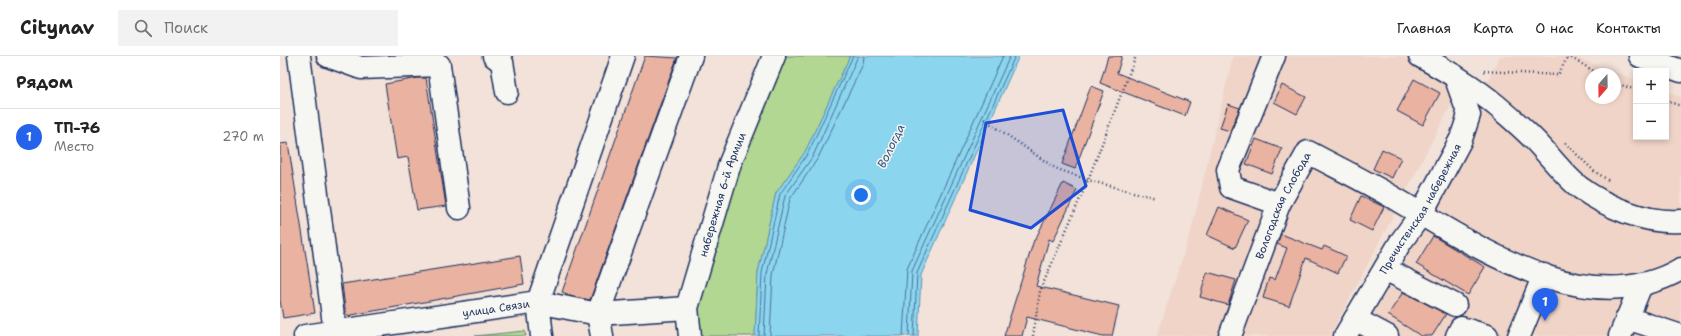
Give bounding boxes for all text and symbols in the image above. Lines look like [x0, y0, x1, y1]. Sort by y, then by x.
search box [118, 10, 398, 46]
text: Citynav [20, 15, 94, 40]
icon: search [132, 17, 154, 39]
text: Поиск [164, 18, 208, 38]
text: Главная [1397, 19, 1451, 37]
text: Карта [1473, 19, 1513, 37]
text: О нас [1535, 19, 1574, 37]
text: Контакты [1596, 19, 1661, 37]
north arrow [1585, 68, 1621, 104]
map controls [1633, 68, 1669, 140]
button: + [1633, 68, 1669, 104]
text: Рядом [16, 71, 73, 93]
button: − [1633, 104, 1669, 140]
text: ТП-76 [54, 118, 100, 138]
water label: Вологда [873, 121, 909, 171]
text: 1 [26, 128, 32, 145]
text: 270 m [222, 128, 264, 145]
street label: набережная 6-й Армии [695, 130, 749, 258]
text: Место [54, 138, 94, 155]
street label: Пречистенская набережная [1376, 141, 1465, 277]
street label: Вологодская Слобода [1252, 149, 1314, 261]
your location [851, 185, 871, 205]
pin: 1 [1532, 288, 1558, 321]
street label: улица Связи [461, 296, 531, 320]

